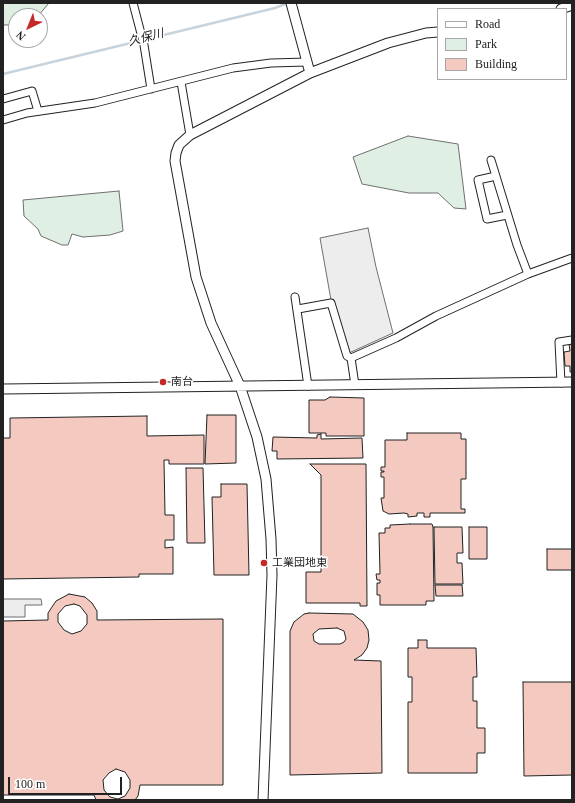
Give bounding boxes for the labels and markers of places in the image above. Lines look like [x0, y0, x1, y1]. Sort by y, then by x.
place label: 南台 [171, 375, 193, 389]
marker: 南台 [158, 377, 168, 387]
place label: 工業団地東 [272, 556, 327, 570]
marker: 工業団地東 [259, 558, 269, 568]

